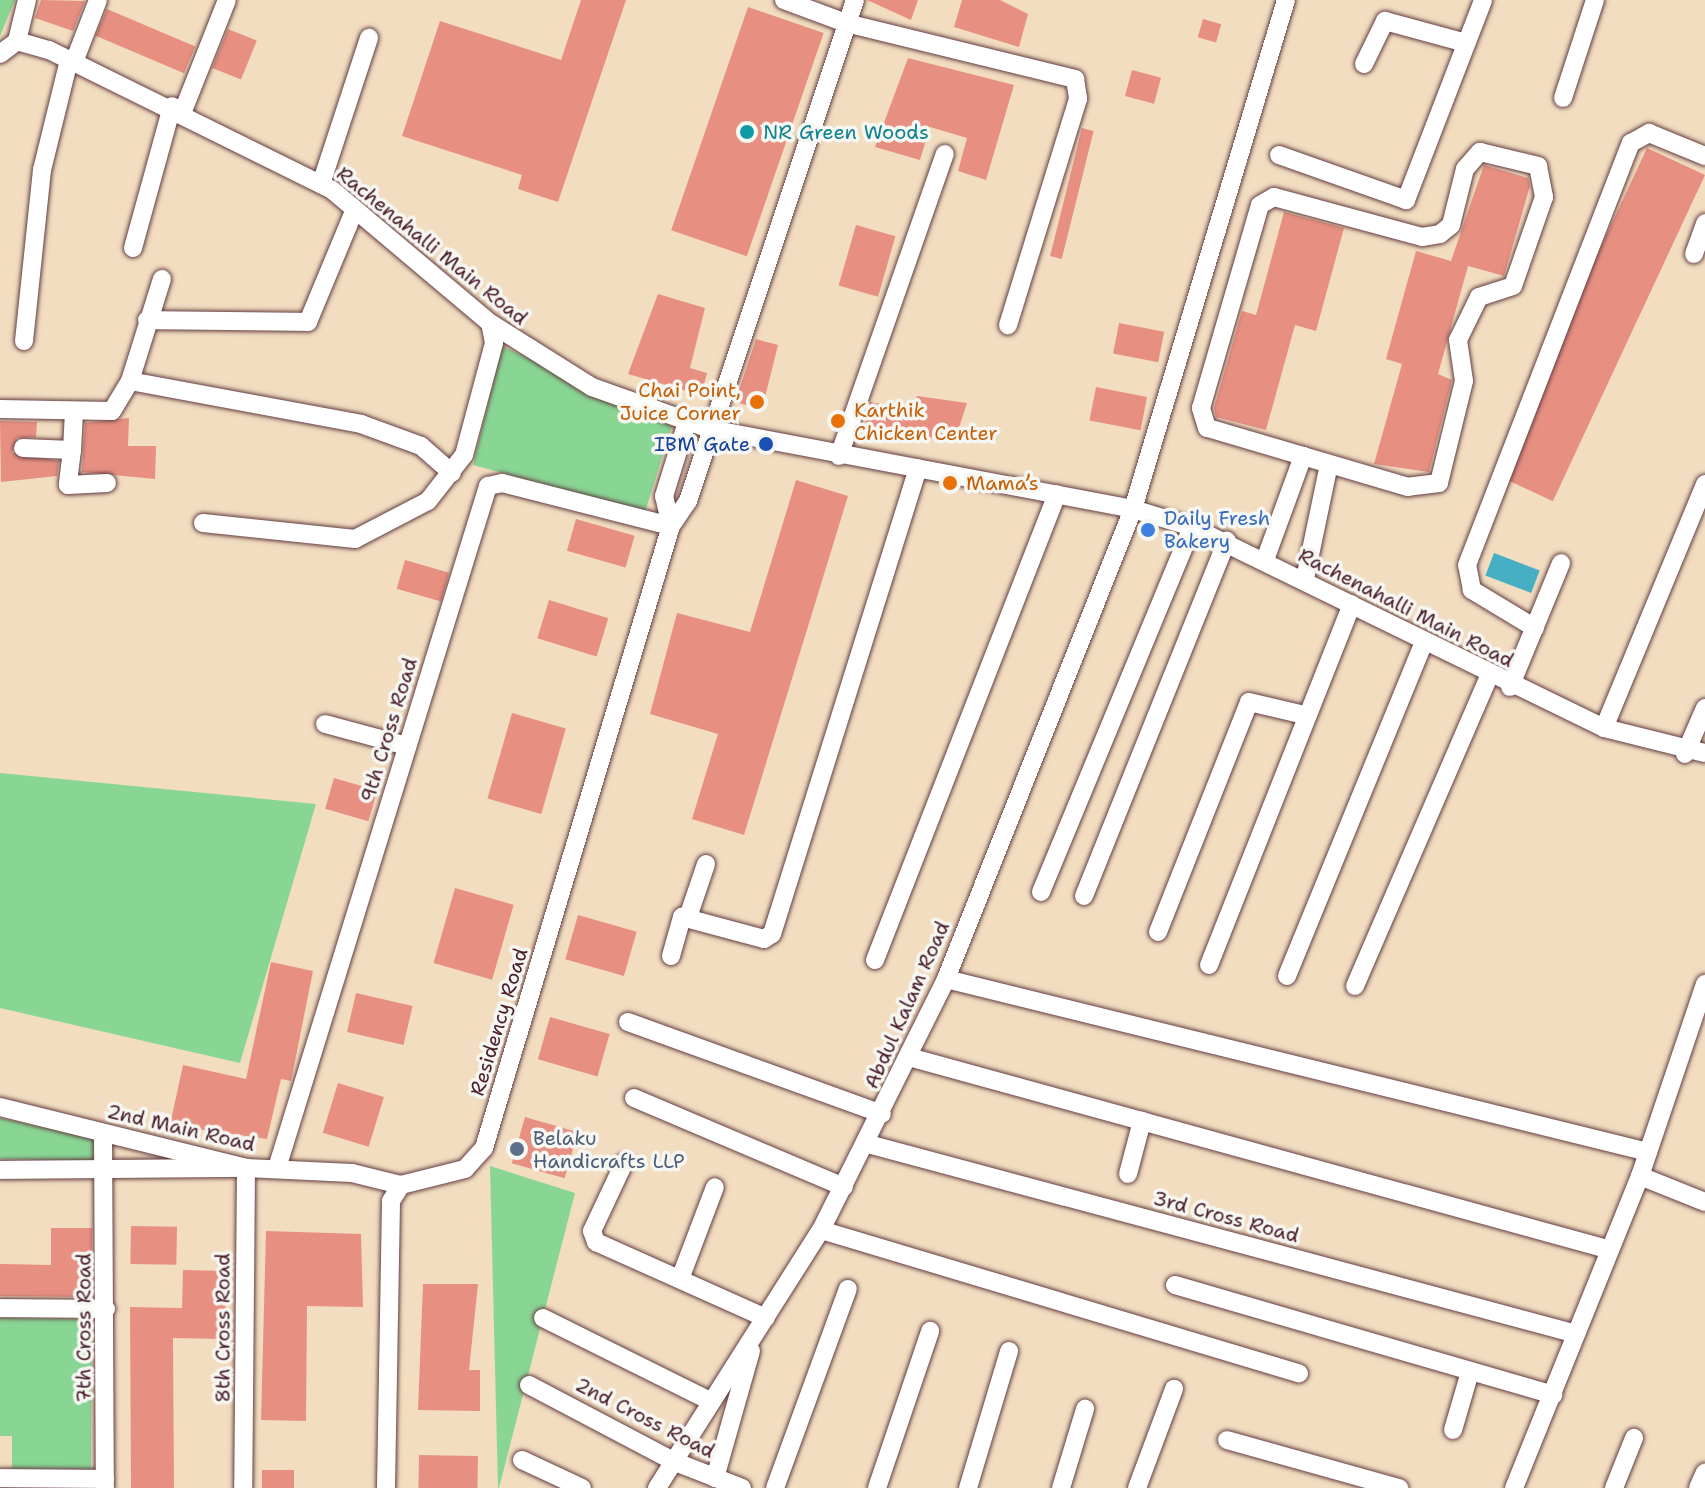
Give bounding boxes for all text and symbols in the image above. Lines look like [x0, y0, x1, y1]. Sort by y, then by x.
place label: NR Green Woods [763, 120, 929, 144]
marker: NR Green Woods [738, 123, 756, 141]
street label: Rachenahalli Main Road [332, 162, 532, 330]
place label: Chai Point, Juice Corner [620, 378, 741, 425]
marker: Chai Point, Juice Corner [748, 393, 766, 411]
place label: Karthik Chicken Center [854, 398, 998, 445]
marker: Karthik Chicken Center [829, 412, 847, 430]
place label: IBM Gate [654, 432, 750, 456]
marker: IBM Gate [757, 435, 775, 453]
place label: Mama’s [966, 471, 1039, 495]
marker: Mama’s [941, 474, 959, 492]
place label: Daily Fresh Bakery [1164, 506, 1270, 553]
marker: Daily Fresh Bakery [1139, 521, 1157, 539]
street label: Rachenahalli Main Road [1294, 543, 1518, 673]
street label: 9th Cross Road [356, 655, 422, 805]
street label: Abdul Kalam Road [859, 918, 955, 1092]
street label: Residency Road [465, 945, 533, 1099]
street label: 2nd Main Road [105, 1099, 257, 1157]
place label: Belaku Handicrafts LLP [533, 1126, 685, 1173]
marker: Belaku Handicrafts LLP [508, 1140, 526, 1158]
street label: 3rd Cross Road [1151, 1186, 1301, 1248]
street label: 7th Cross Road [72, 1253, 96, 1403]
street label: 8th Cross Road [211, 1253, 235, 1403]
street label: 2nd Cross Road [571, 1373, 719, 1463]

